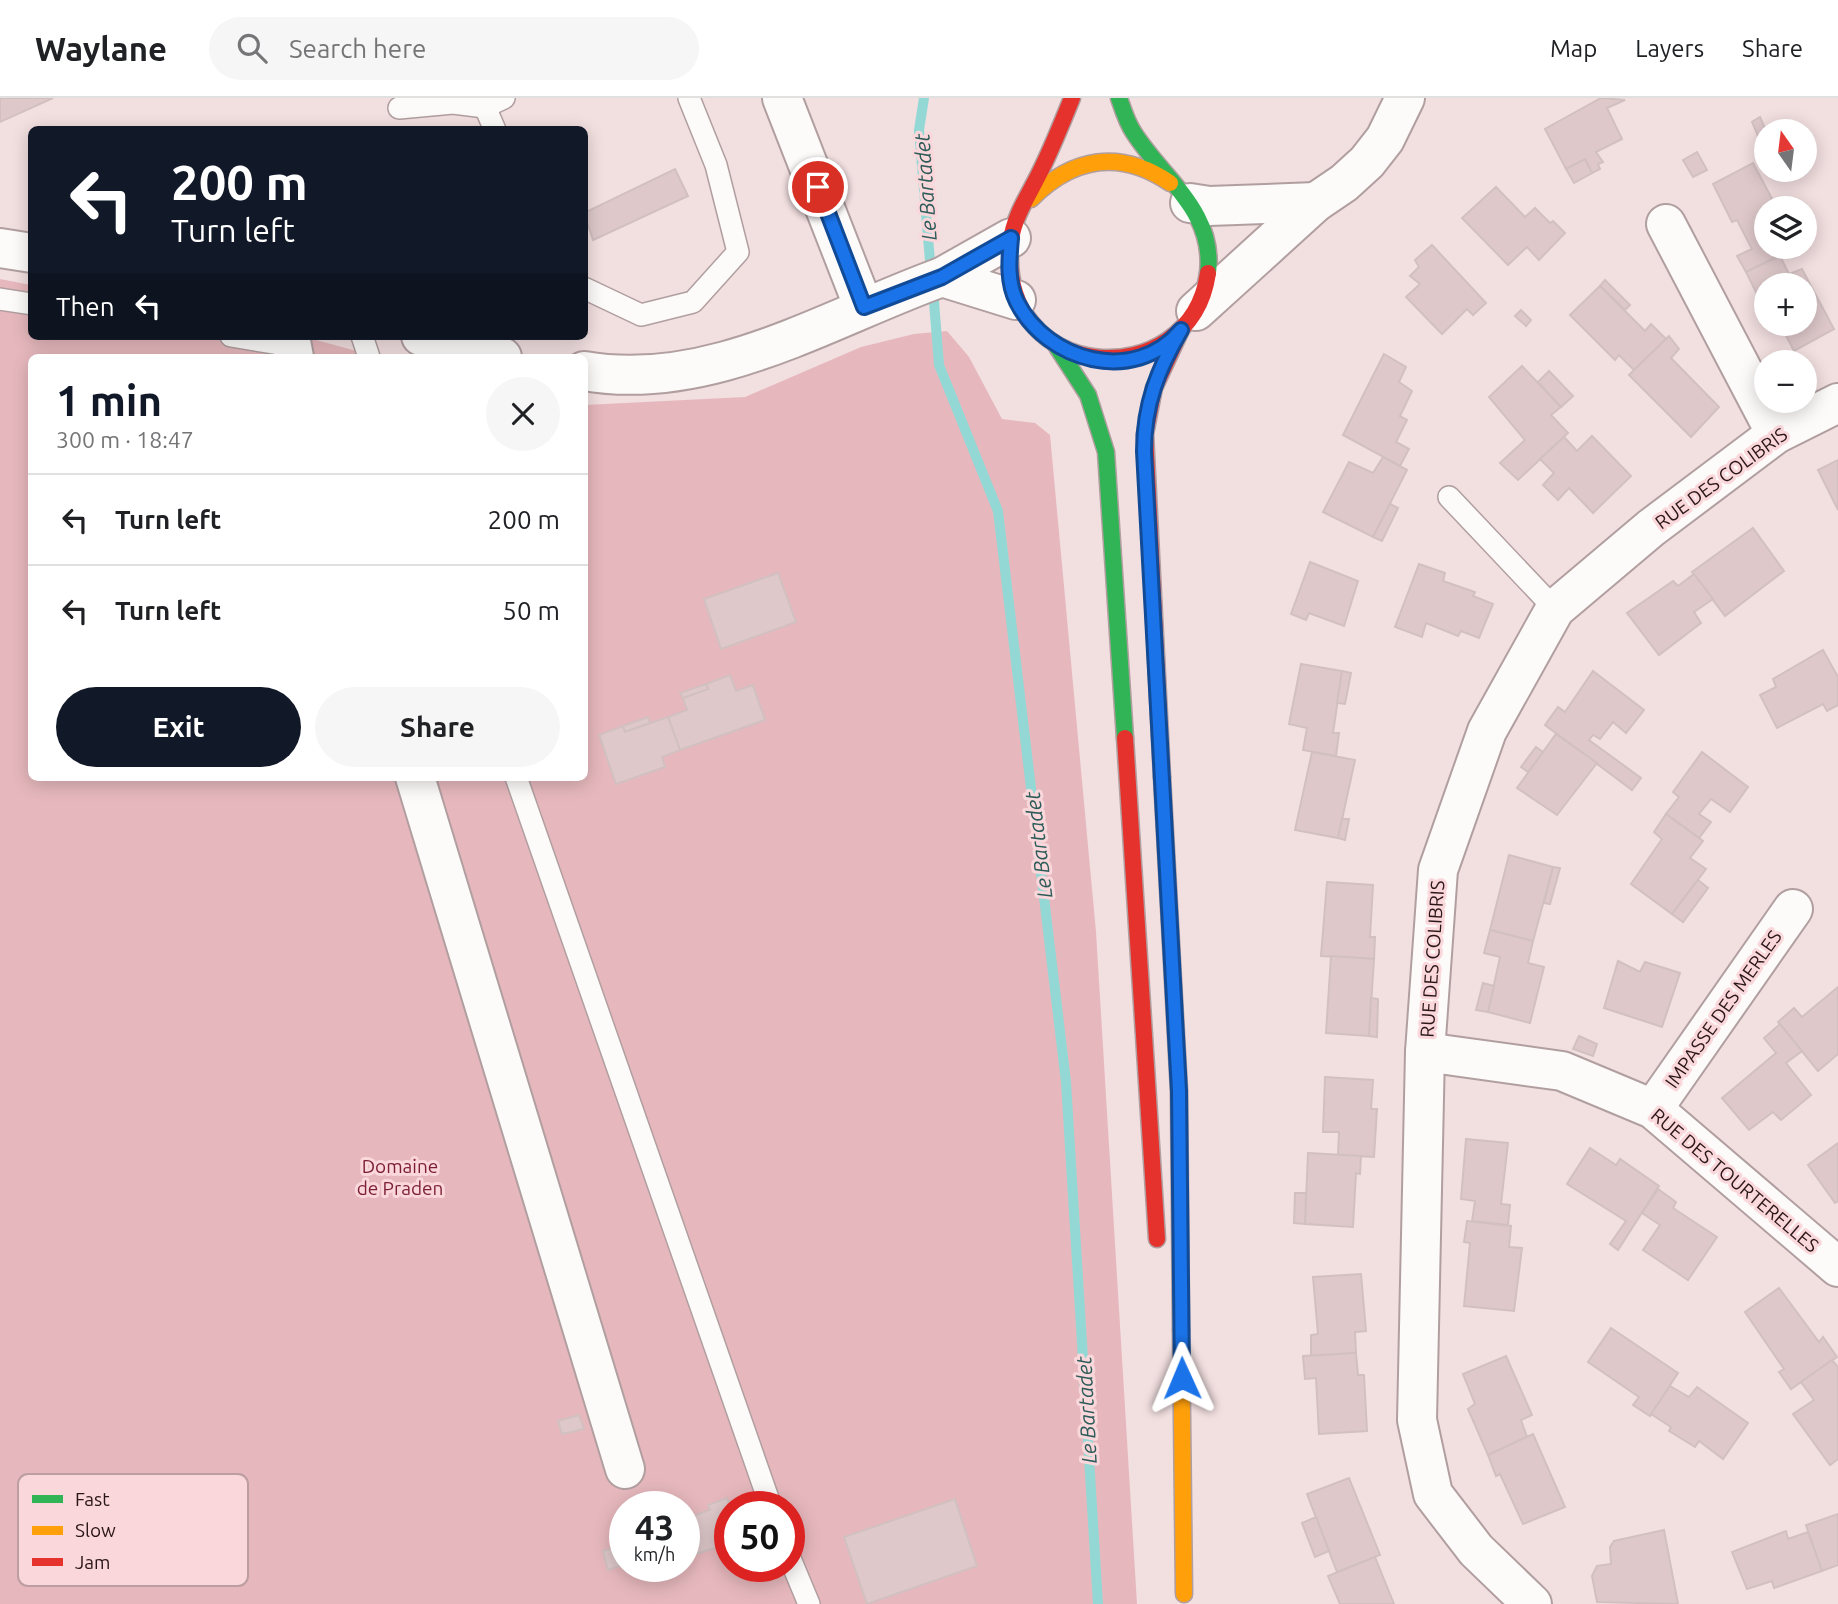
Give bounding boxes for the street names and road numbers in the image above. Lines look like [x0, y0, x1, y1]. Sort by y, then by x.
street label: RUE DES COLIBRIS [1651, 423, 1791, 533]
street label: RUE DES COLIBRIS [1416, 880, 1448, 1038]
street label: IMPASSE DES MERLES [1660, 926, 1786, 1092]
street label: RUE DES TOURTERELLES [1647, 1104, 1823, 1256]

